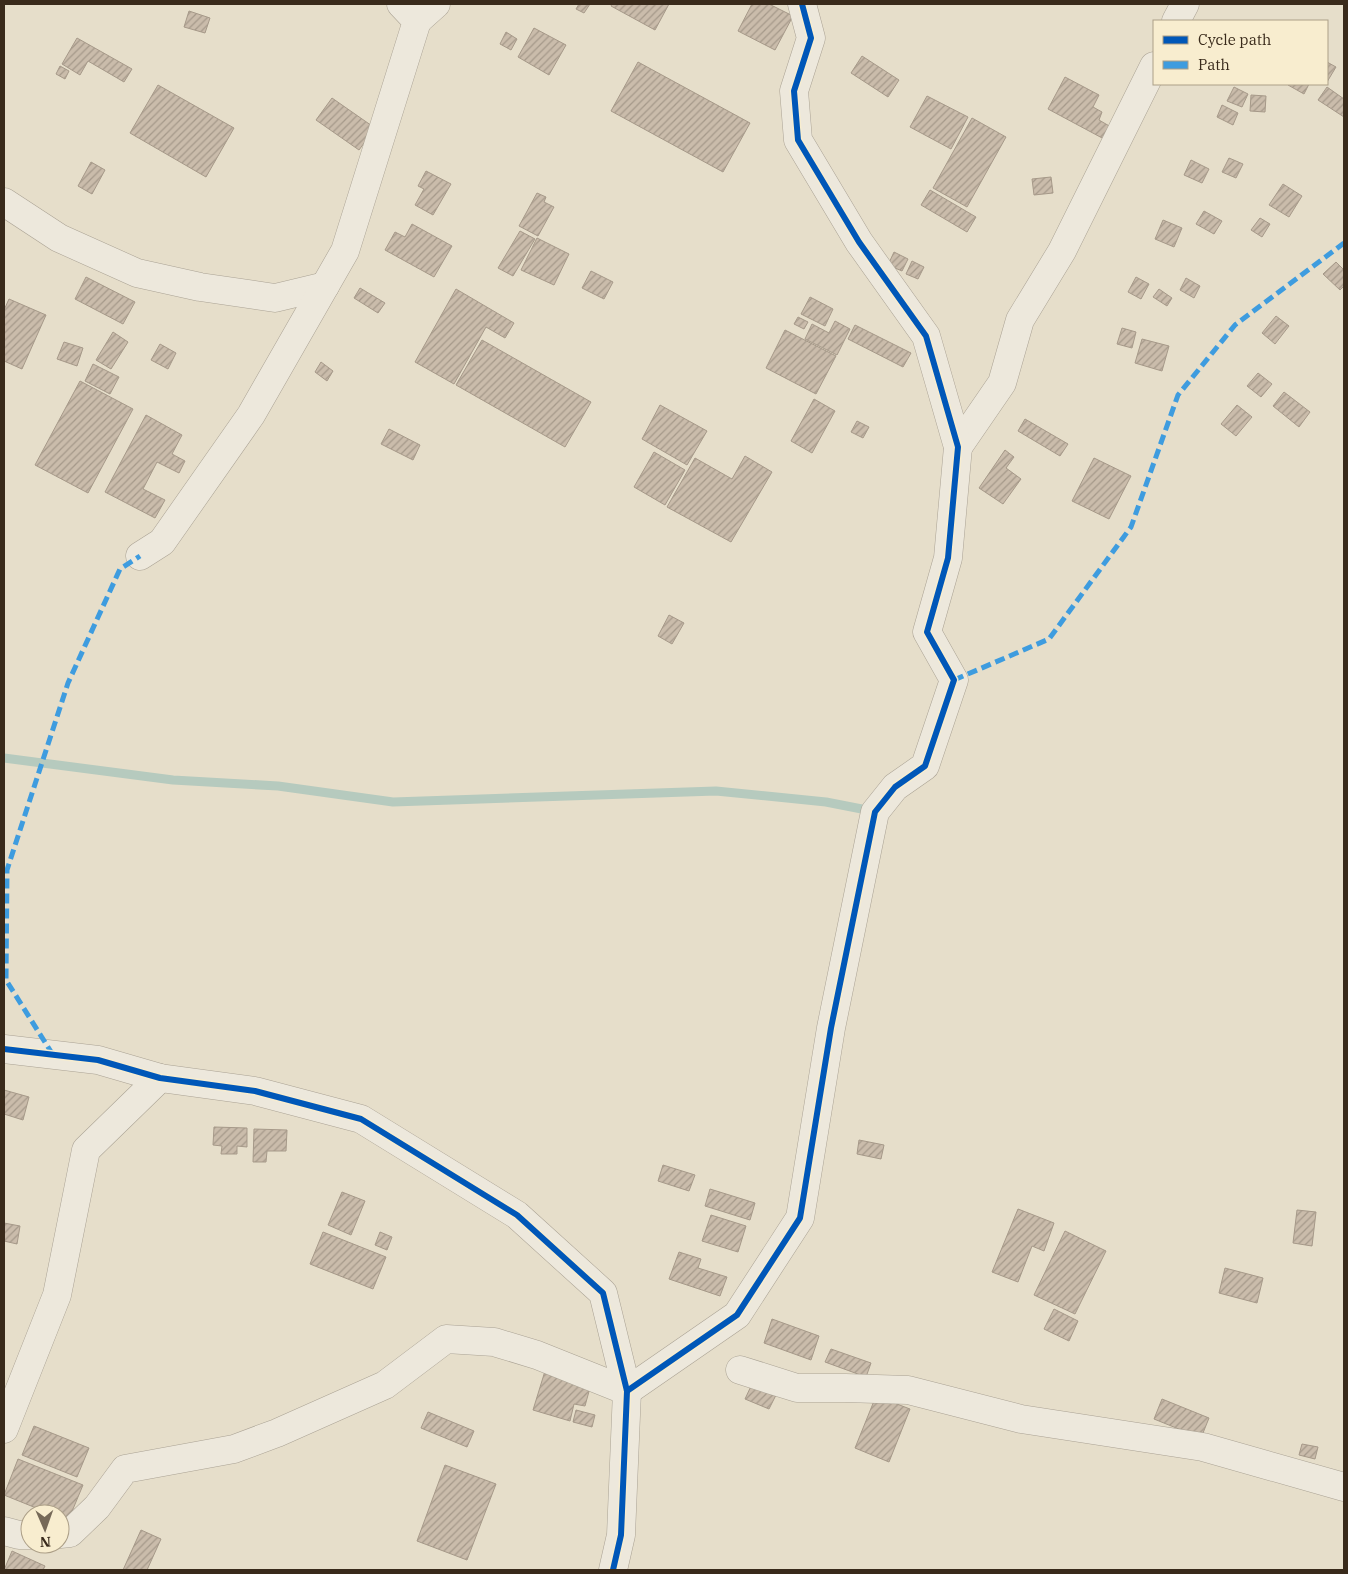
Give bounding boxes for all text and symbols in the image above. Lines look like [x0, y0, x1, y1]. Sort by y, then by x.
legend [1153, 20, 1328, 85]
text: Cycle path [1198, 30, 1271, 49]
text: Path [1198, 55, 1230, 74]
north arrow [20, 1504, 70, 1554]
text: N [40, 1533, 51, 1551]

